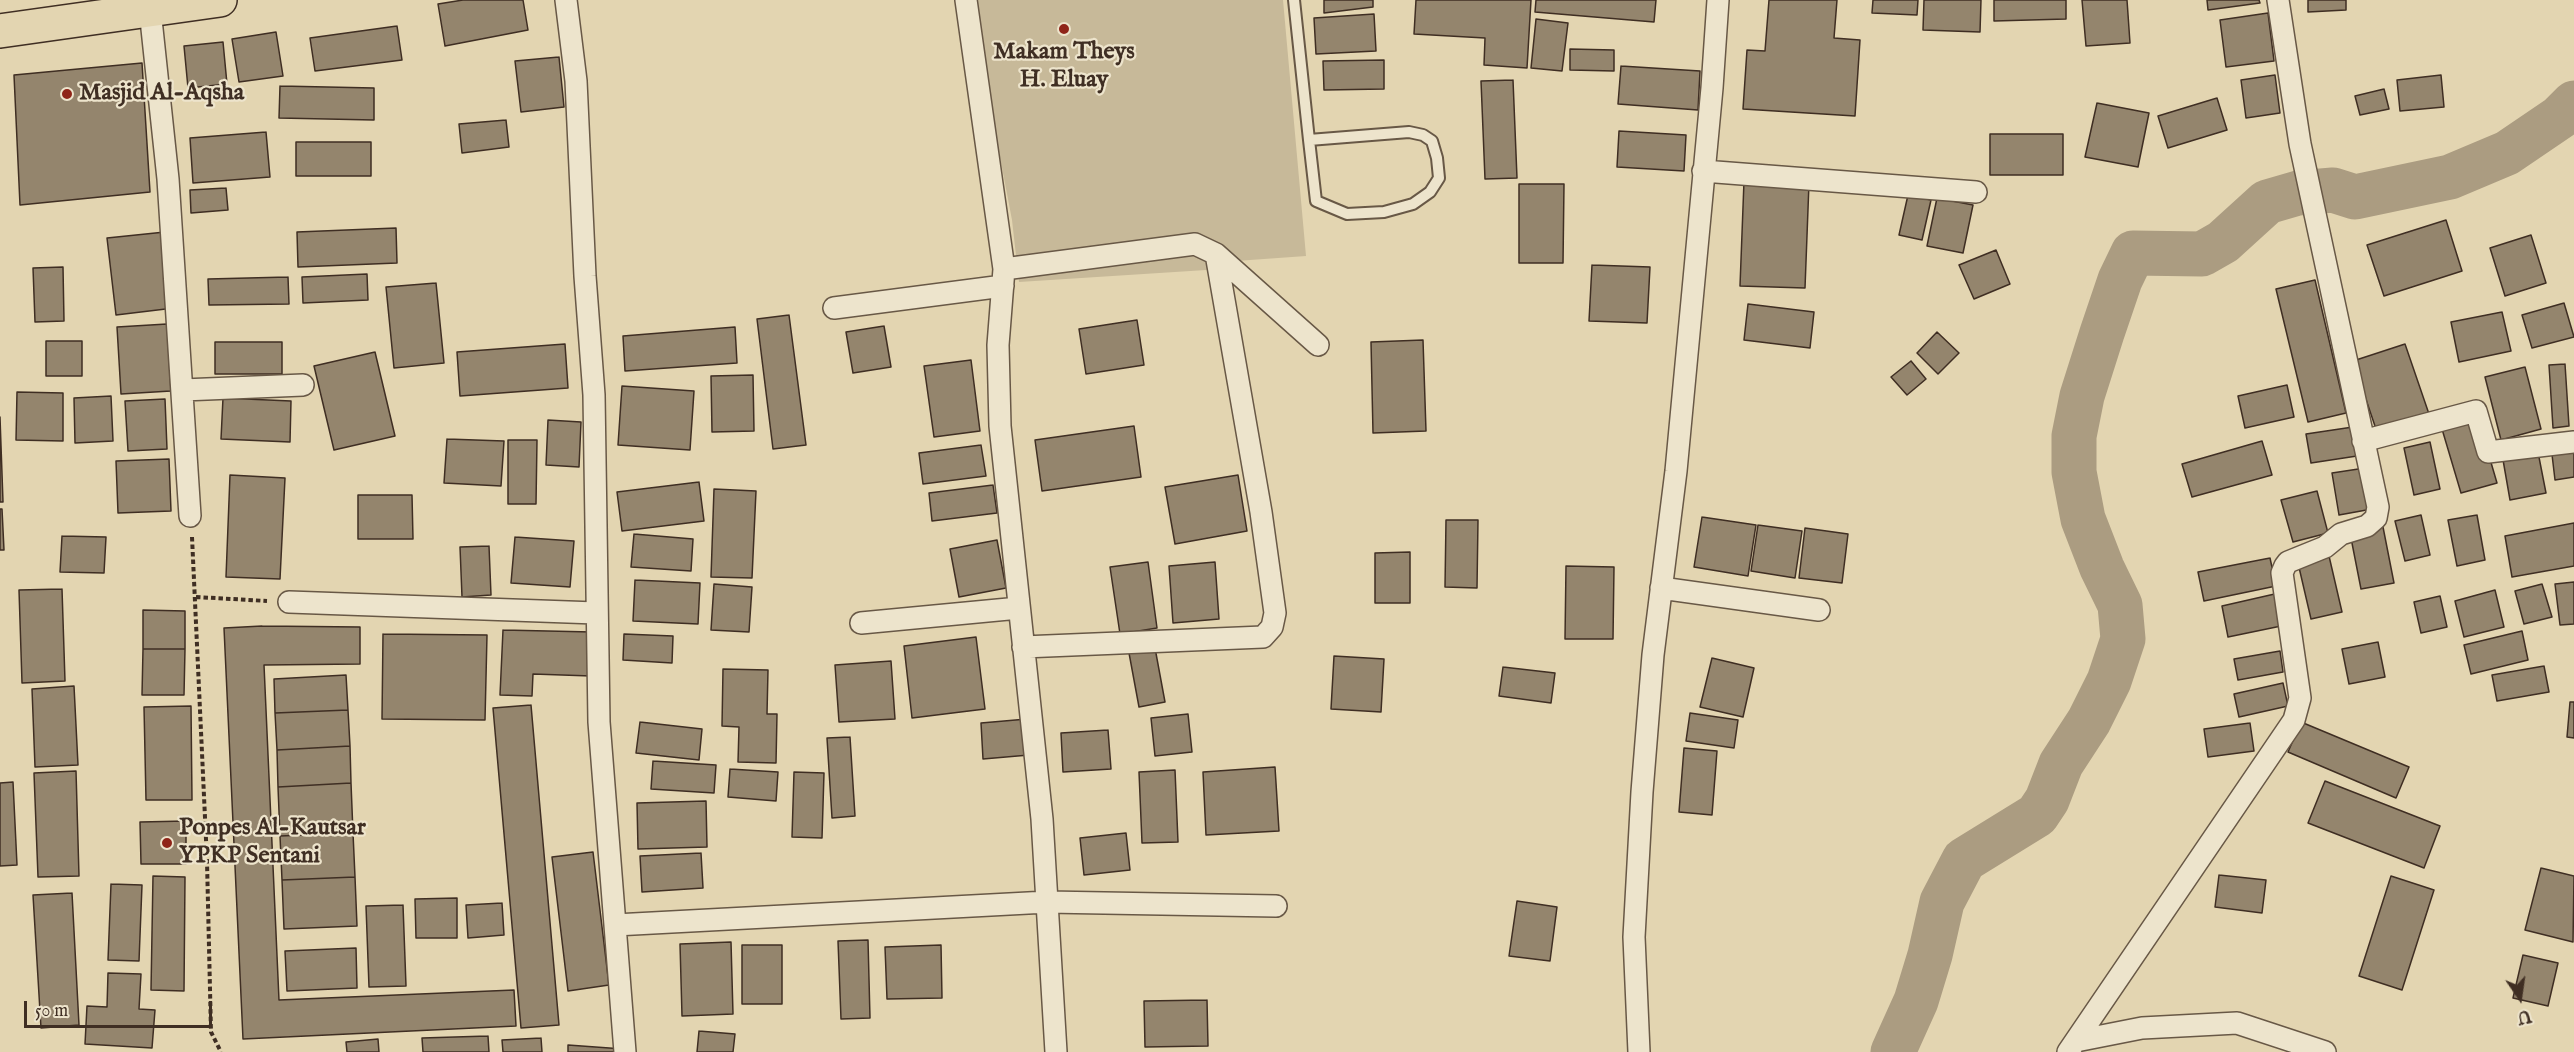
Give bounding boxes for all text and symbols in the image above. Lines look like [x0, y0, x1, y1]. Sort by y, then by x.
marker: Makam Theys H. Eluay [1057, 22, 1071, 36]
place label: Makam Theys H. Eluay [993, 39, 1135, 95]
place label: Masjid Al-Aqsha [79, 80, 244, 108]
marker: Masjid Al-Aqsha [60, 87, 74, 101]
place label: Ponpes Al-Kautsar YPKP Sentani [179, 815, 366, 871]
marker: Ponpes Al-Kautsar YPKP Sentani [160, 836, 174, 850]
north arrow [2490, 968, 2550, 1028]
scale bar [27, 989, 214, 1027]
text: 50 m [35, 1000, 68, 1023]
text: U [2515, 1004, 2533, 1027]

